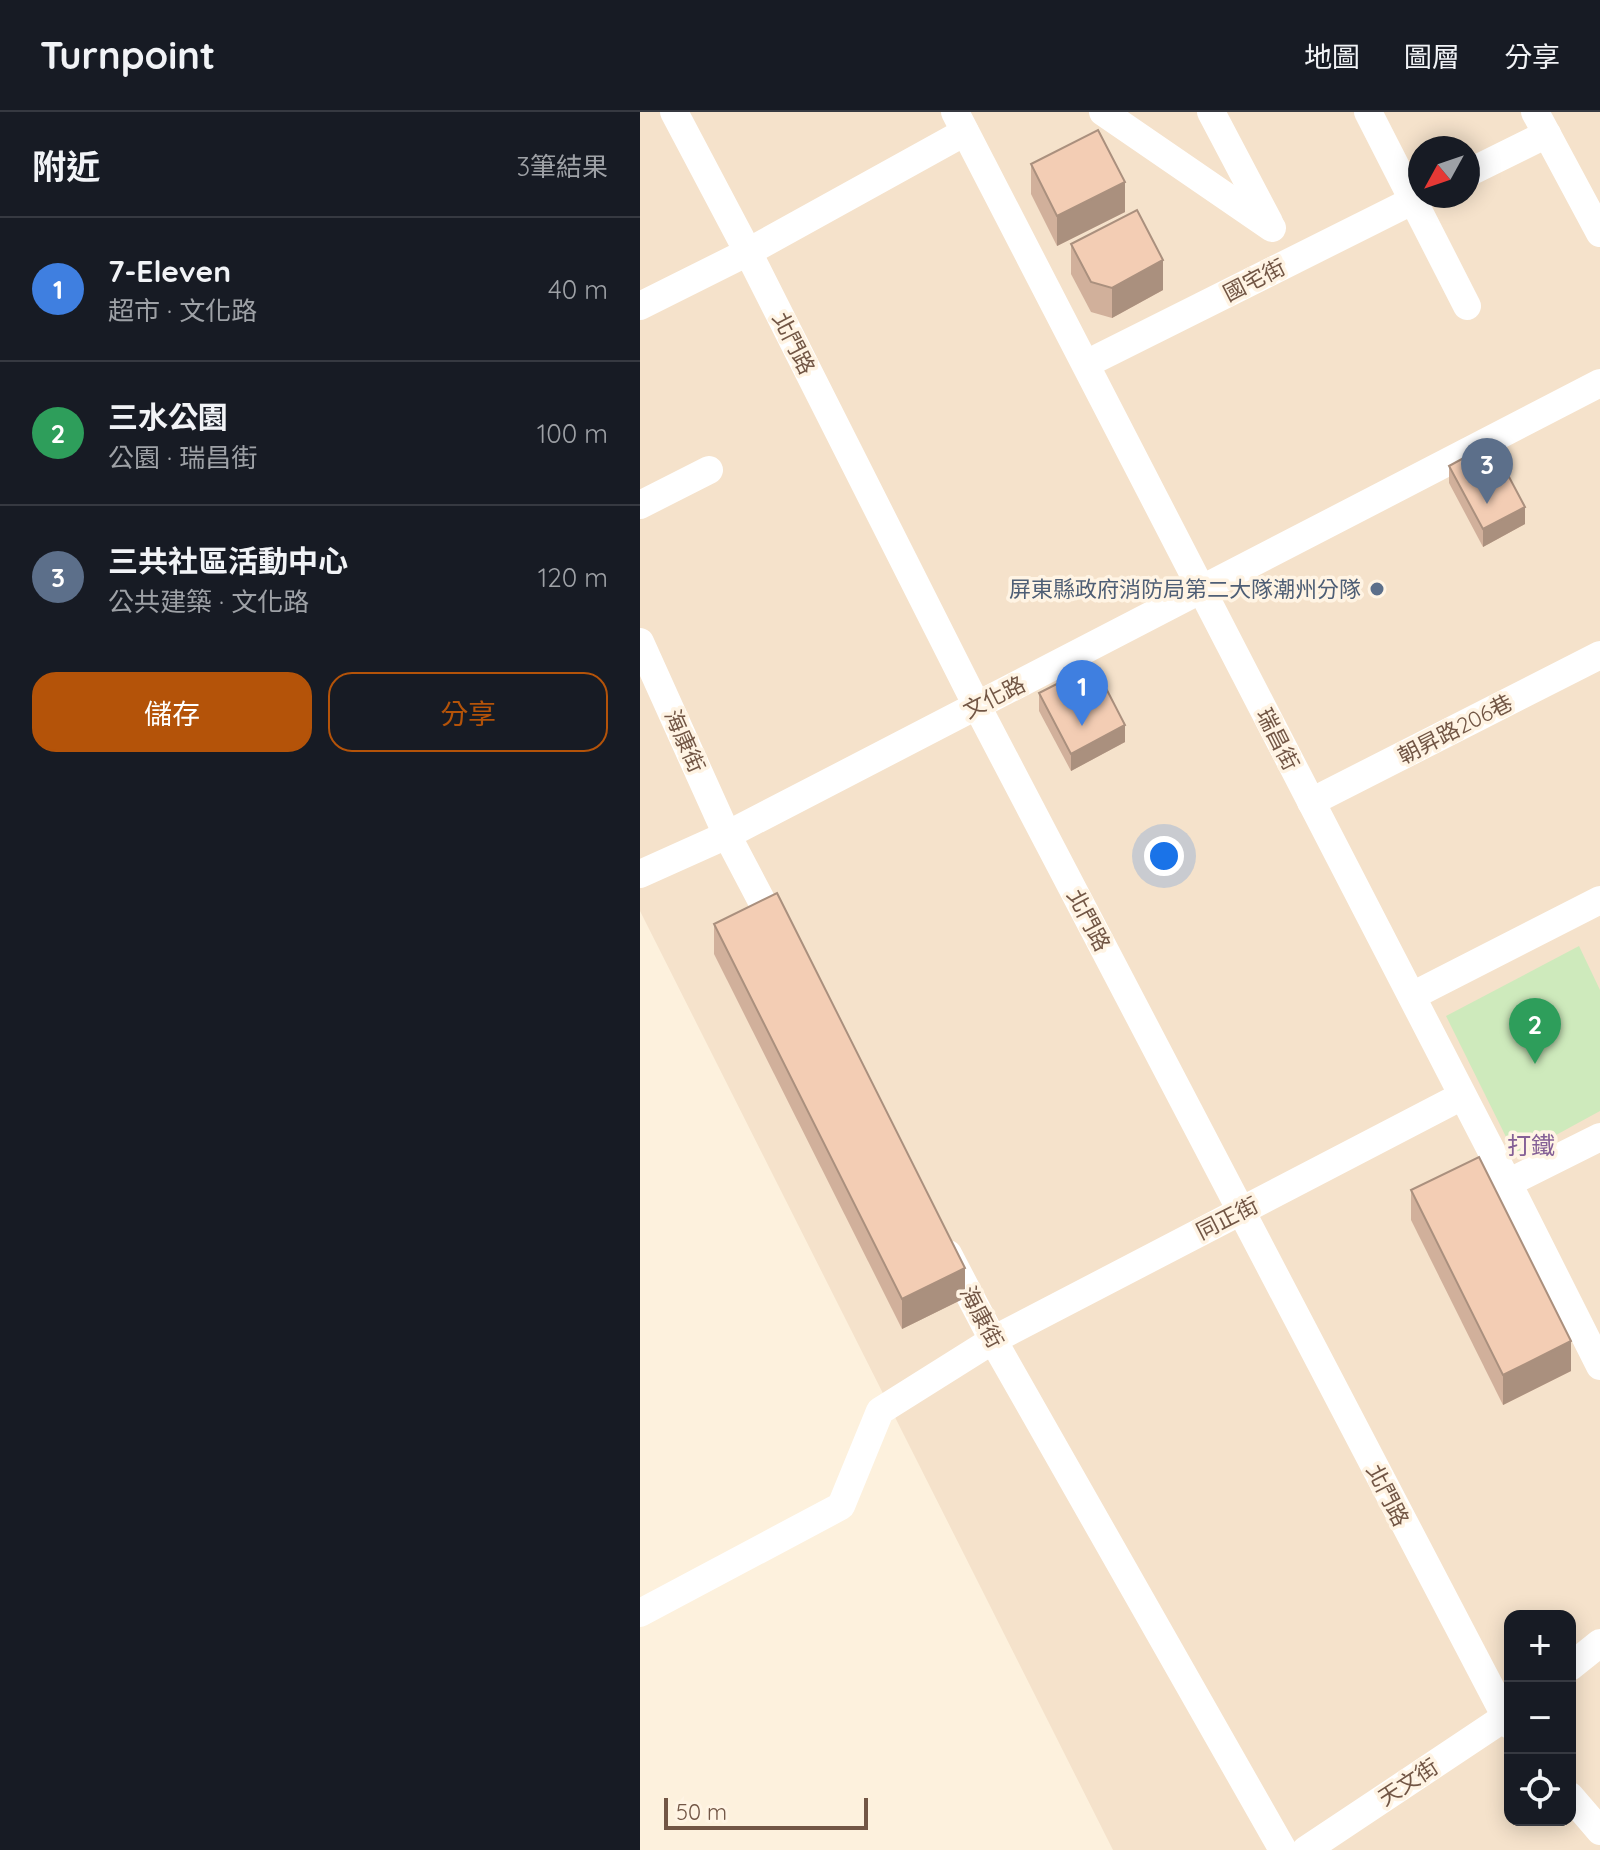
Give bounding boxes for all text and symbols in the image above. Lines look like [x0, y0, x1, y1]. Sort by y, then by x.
text: Turnpoint [40, 31, 215, 79]
text: 地圖 [1304, 39, 1360, 74]
text: 圖層 [1404, 39, 1460, 74]
text: 分享 [1504, 39, 1560, 74]
north arrow [1408, 136, 1480, 208]
text: 附近 [32, 145, 100, 188]
text: 3筆結果 [516, 150, 608, 183]
text: 7-Eleven [108, 252, 231, 290]
street label: 國宅街 [1218, 253, 1290, 307]
text: 1 [53, 273, 63, 306]
text: 40 m [548, 273, 608, 306]
text: 超市 · 文化路 [108, 294, 257, 327]
street label: 北門路 [767, 307, 821, 379]
text: 三水公園 [108, 398, 228, 436]
text: 2 [51, 417, 65, 450]
text: 100 m [537, 417, 608, 450]
pin: 3 [1461, 438, 1513, 504]
text: 公園 · 瑞昌街 [108, 441, 257, 474]
text: 三共社區活動中心 [108, 542, 348, 580]
text: 3 [51, 561, 65, 594]
text: 120 m [538, 561, 608, 594]
place label: 屏東縣政府消防局第二大隊潮州分隊 [1009, 575, 1361, 603]
marker: 屏東縣政府消防局第二大隊潮州分隊 [1368, 580, 1386, 598]
text: 公共建築 · 文化路 [108, 585, 309, 618]
pin: 1 [1056, 660, 1108, 726]
street label: 文化路 [958, 670, 1030, 724]
button: 儲存 [32, 672, 312, 752]
button: 分享 [328, 672, 608, 752]
street label: 朝昇路206巷 [1393, 688, 1517, 770]
street label: 瑞昌街 [1251, 703, 1305, 775]
street label: 海康街 [659, 705, 711, 777]
your location [1144, 836, 1184, 876]
street label: 北門路 [1061, 884, 1117, 956]
pin: 2 [1509, 998, 1561, 1064]
district label: 打鐵 [1507, 1130, 1555, 1160]
street label: 同正街 [1191, 1191, 1263, 1245]
street label: 海康街 [954, 1281, 1010, 1353]
street label: 北門路 [1361, 1459, 1415, 1531]
map controls [1504, 1610, 1576, 1826]
button: + [1504, 1610, 1576, 1682]
button: − [1504, 1682, 1576, 1754]
street label: 天文街 [1373, 1752, 1443, 1812]
button: locate [1504, 1754, 1576, 1826]
scale bar [664, 1794, 868, 1830]
text: 50 m [676, 1798, 727, 1826]

